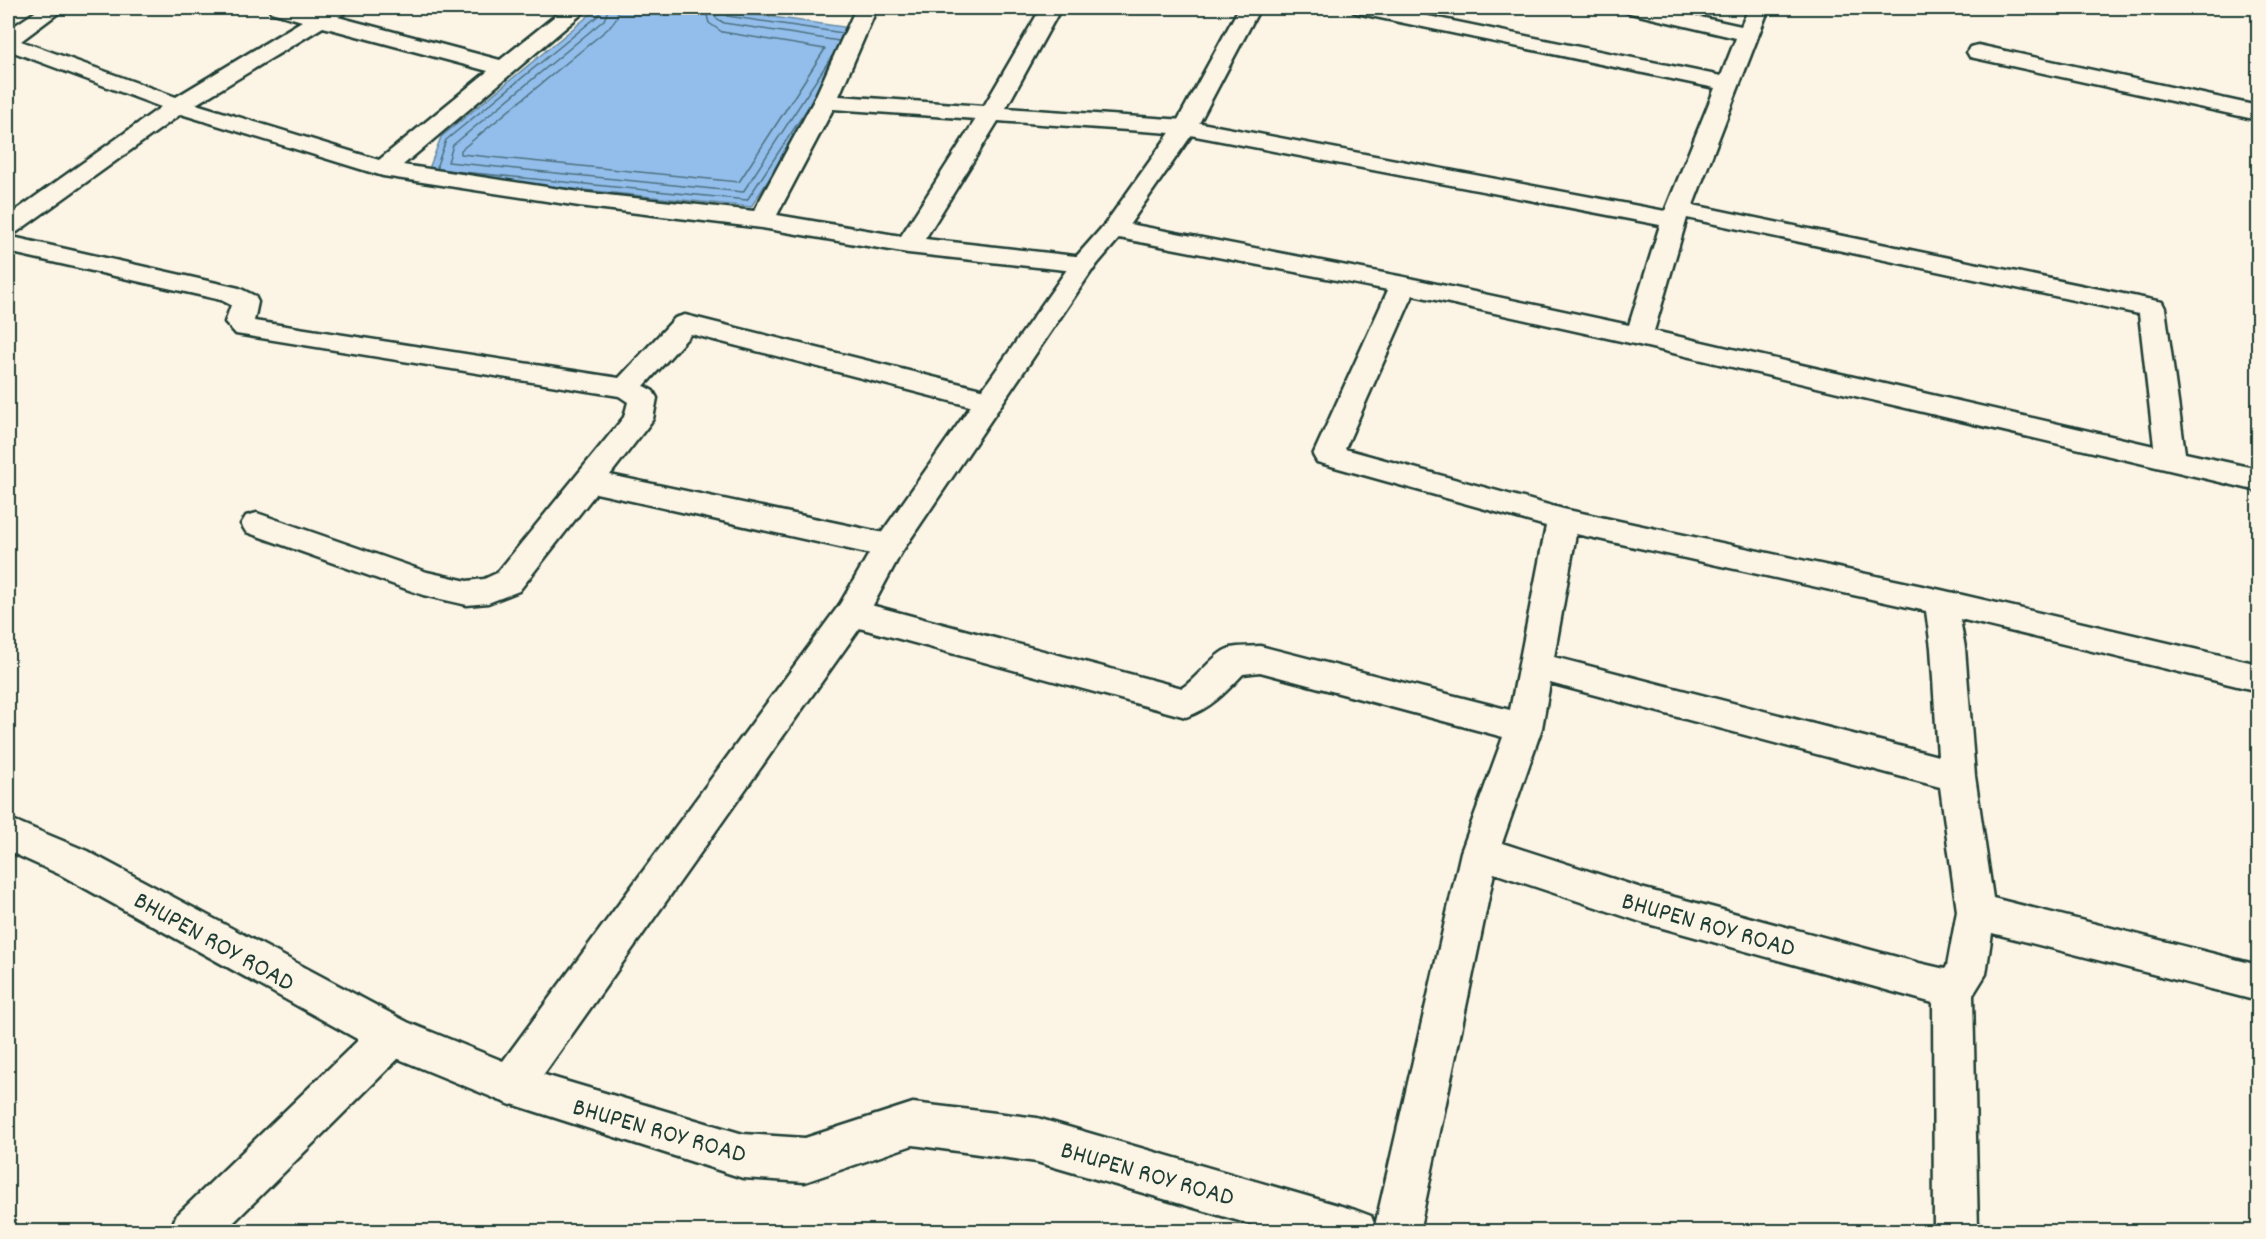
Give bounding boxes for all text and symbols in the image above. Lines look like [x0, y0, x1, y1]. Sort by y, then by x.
street label: BHUPEN ROY ROAD [126, 884, 300, 1003]
street label: BHUPEN ROY ROAD [1617, 884, 1799, 969]
street label: BHUPEN ROY ROAD [568, 1090, 750, 1175]
street label: BHUPEN ROY ROAD [1056, 1133, 1238, 1218]

